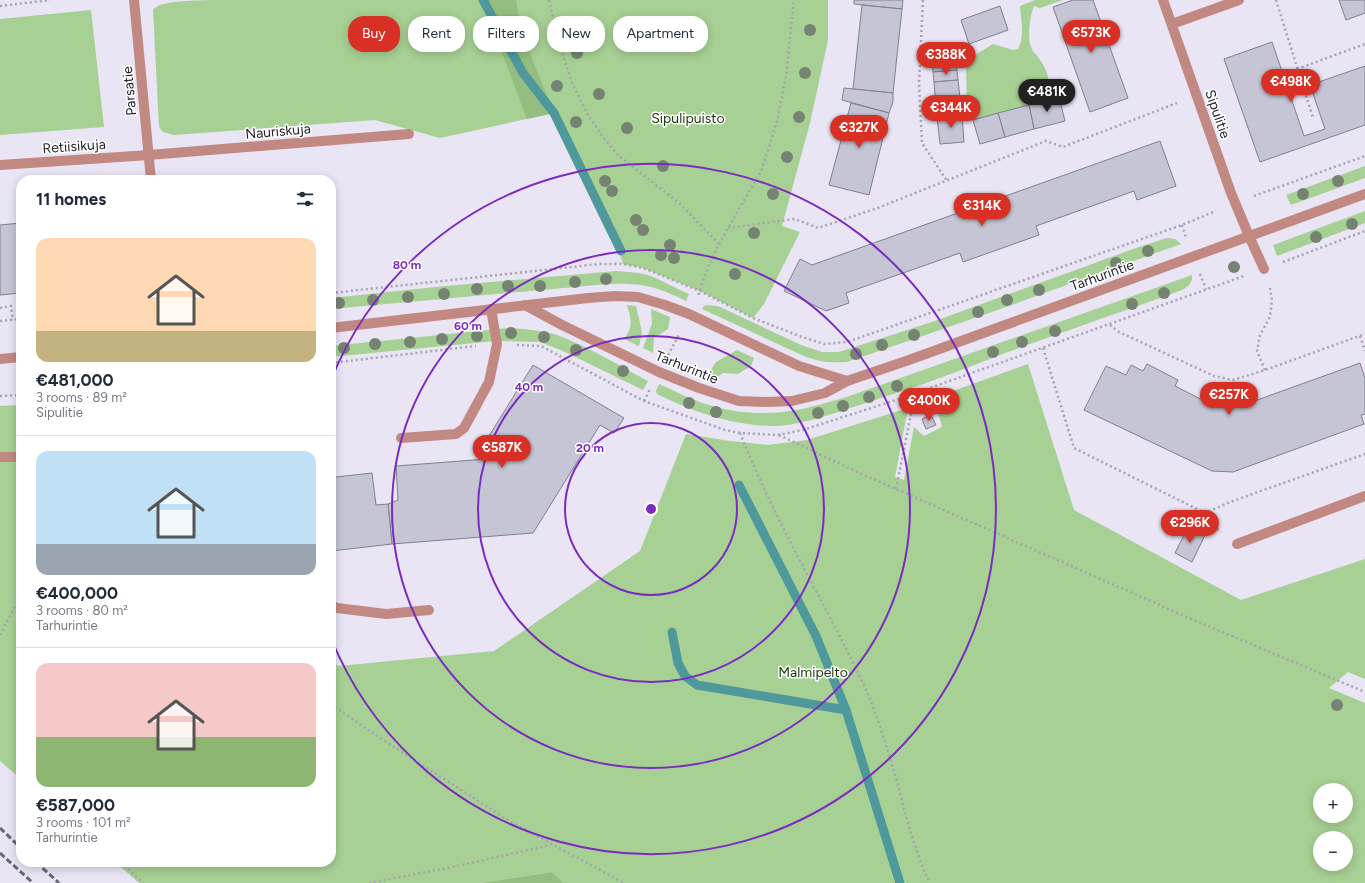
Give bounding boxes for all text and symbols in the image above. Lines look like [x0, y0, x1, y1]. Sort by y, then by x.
chip: Buy [348, 16, 400, 52]
chip: Rent [408, 16, 465, 52]
chip: Filters [473, 16, 539, 52]
chip: New [547, 16, 605, 52]
chip: Apartment [613, 16, 708, 52]
pin: €573K [1063, 20, 1119, 54]
text: €573K [1071, 25, 1111, 40]
pin: €388K [918, 42, 974, 76]
text: €388K [926, 47, 966, 62]
street label: Parsatie [119, 65, 140, 116]
pin: €498K [1263, 69, 1319, 103]
text: €498K [1270, 74, 1312, 89]
pin: €481K [1019, 79, 1075, 113]
text: €481K [1027, 84, 1067, 99]
street label: Sipulitie [1201, 88, 1234, 141]
pin: €344K [923, 95, 979, 129]
text: €344K [930, 100, 972, 115]
park label: Sipulipuisto [651, 110, 725, 127]
pin: €327K [831, 115, 887, 149]
street label: Nauriskuja [245, 120, 312, 143]
text: €327K [839, 120, 879, 135]
street label: Retiisikuja [42, 136, 106, 157]
icon: filters [294, 188, 316, 210]
text: 11 homes [36, 189, 106, 209]
pin: €314K [954, 193, 1010, 227]
text: €314K [963, 198, 1001, 213]
street label: Tarhurintie [1068, 256, 1137, 295]
text: 80 m [393, 258, 421, 272]
icon: home [140, 264, 212, 336]
text: 60 m [454, 319, 482, 333]
street label: Tarhurintie [653, 347, 721, 388]
text: €481,000 [36, 370, 114, 390]
text: 40 m [515, 380, 543, 394]
pin: €257K [1201, 382, 1257, 416]
text: €257K [1209, 387, 1249, 402]
pin: €400K [901, 388, 957, 422]
text: 3 rooms · 89 m² [36, 390, 127, 405]
text: €400K [908, 393, 950, 408]
text: Sipulitie [36, 405, 83, 420]
pin: €587K [474, 435, 530, 469]
text: €587K [482, 440, 522, 455]
text: 20 m [576, 441, 604, 455]
icon: home [140, 477, 212, 549]
centre of rings [644, 502, 658, 516]
pin: €296K [1162, 510, 1218, 544]
text: €296K [1170, 515, 1210, 530]
text: €400,000 [36, 583, 118, 603]
text: 3 rooms · 80 m² [36, 603, 128, 618]
text: Tarhurintie [36, 618, 98, 633]
park label: Malmipelto [778, 664, 848, 681]
icon: home [140, 689, 212, 761]
map controls [1313, 783, 1353, 871]
button: + [1313, 783, 1353, 823]
text: €587,000 [36, 795, 115, 815]
text: 3 rooms · 101 m² [36, 815, 131, 830]
text: Tarhurintie [36, 830, 98, 845]
button: − [1313, 831, 1353, 871]

